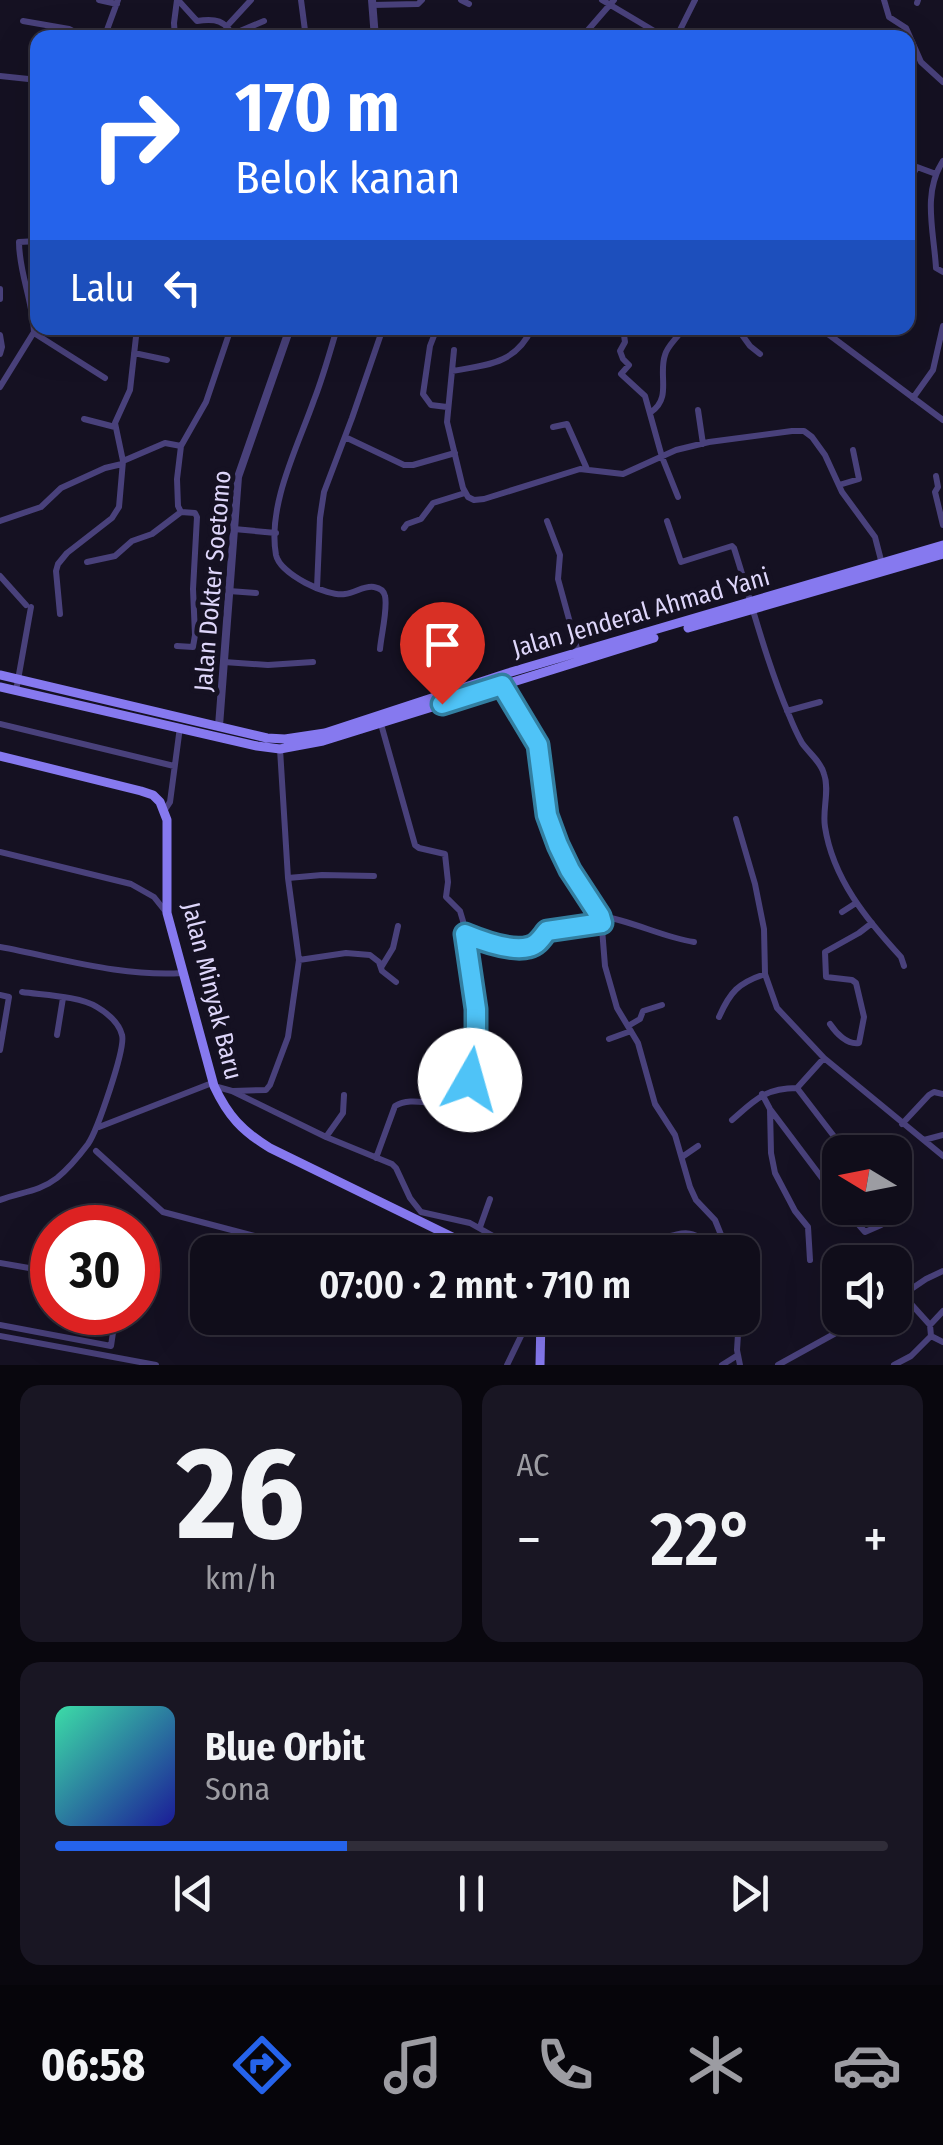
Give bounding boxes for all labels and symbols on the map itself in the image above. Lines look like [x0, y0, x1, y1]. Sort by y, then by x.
street label: Jalan Dokter Soetomo [188, 469, 238, 693]
street label: Jalan Jenderal Ahmad Yani [509, 562, 773, 664]
pin [400, 602, 485, 705]
street label: Jalan Minyak Baru [175, 899, 249, 1083]
position arrow [418, 1028, 522, 1132]
north arrow [822, 1135, 912, 1225]
speed limit sign: 30 [30, 1205, 160, 1335]

